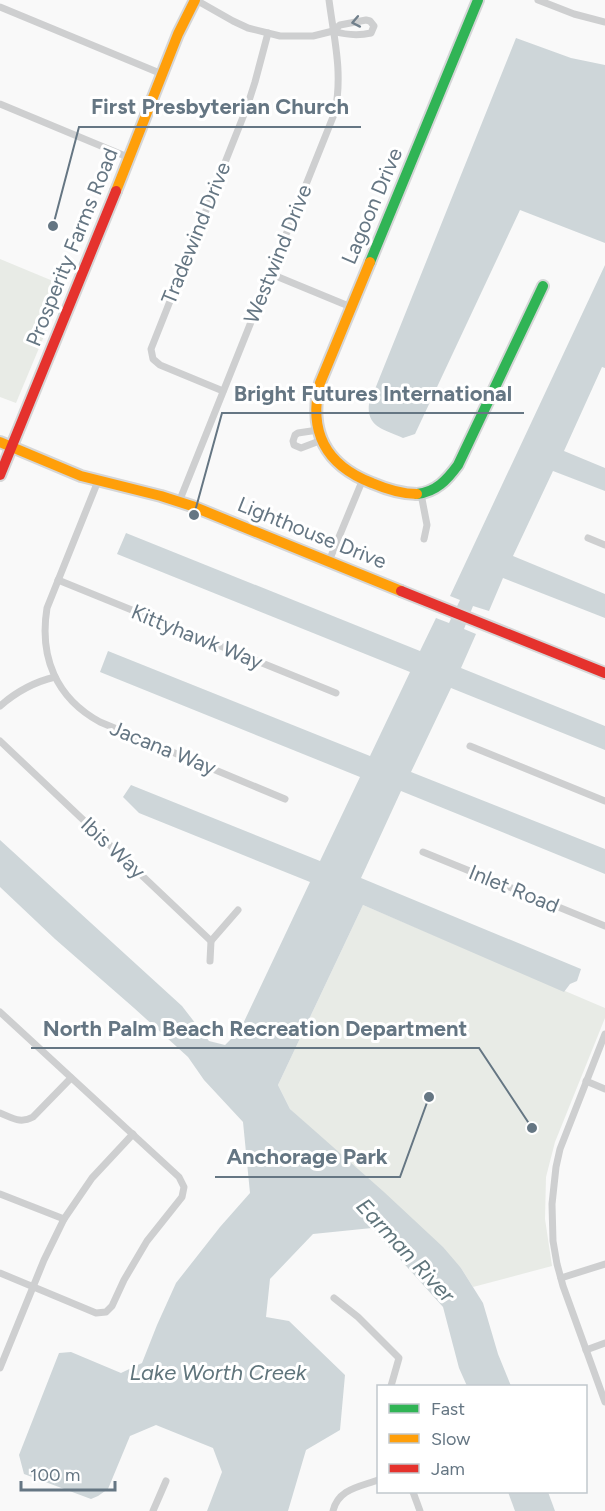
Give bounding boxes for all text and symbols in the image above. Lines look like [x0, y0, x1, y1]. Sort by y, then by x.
one-way arrow [351, 15, 361, 28]
callout: First Presbyterian Church [79, 87, 361, 127]
text: First Presbyterian Church [91, 93, 349, 120]
street label: Prosperity Farms Road [20, 144, 123, 350]
street label: Lagoon Drive [336, 144, 407, 268]
street label: Tradewind Drive [156, 158, 235, 308]
street label: Westwind Drive [238, 181, 317, 327]
callout: Bright Futures International [222, 373, 524, 413]
text: Bright Futures International [234, 380, 512, 407]
street label: Lighthouse Drive [234, 491, 390, 574]
street label: Kittyhawk Way [128, 599, 267, 674]
street label: Jacana Way [107, 715, 220, 780]
street label: Ibis Way [76, 812, 151, 884]
street label: Inlet Road [465, 859, 563, 918]
callout: North Palm Beach Recreation Department [31, 1008, 479, 1048]
text: North Palm Beach Recreation Department [43, 1015, 468, 1042]
callout: Anchorage Park [215, 1137, 400, 1177]
text: Anchorage Park [226, 1143, 388, 1170]
water label: Earman River [351, 1193, 462, 1309]
water label: Lake Worth Creek [129, 1359, 308, 1386]
legend [377, 1385, 587, 1493]
text: Fast [431, 1398, 465, 1420]
text: Slow [431, 1428, 470, 1450]
scale bar [21, 1454, 116, 1492]
text: Jam [431, 1458, 465, 1480]
text: 100 m [30, 1464, 80, 1486]

